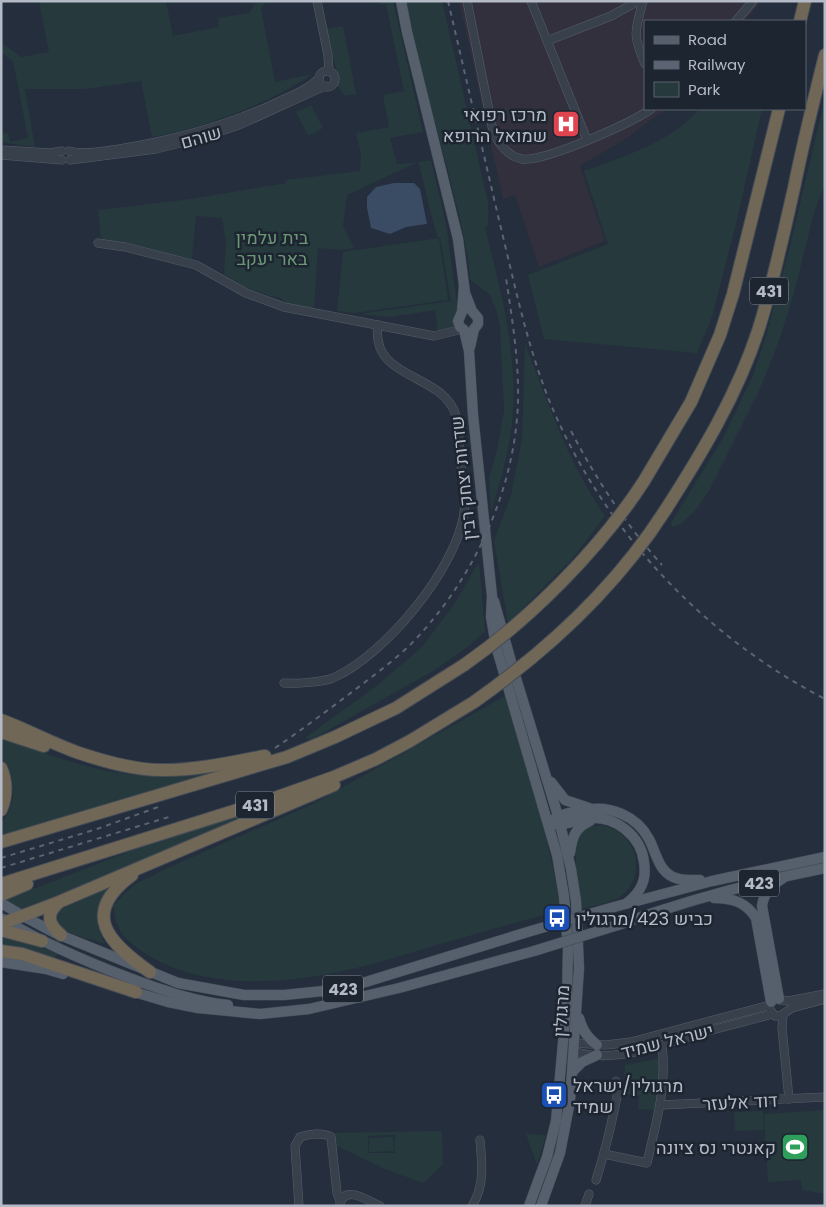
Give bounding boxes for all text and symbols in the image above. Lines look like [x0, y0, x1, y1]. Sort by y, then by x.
legend [644, 20, 806, 110]
text: Road [688, 29, 727, 50]
text: Railway [688, 54, 746, 75]
text: Park [688, 79, 720, 100]
place label: מרכז רפואי שמואל הרופא [443, 102, 547, 148]
hospital icon: מרכז רפואי שמואל הרופא [551, 109, 581, 139]
street label: שוהם [178, 119, 224, 155]
park label: בית עלמין באר יעקב [236, 225, 309, 271]
road number: 431 [750, 278, 788, 304]
street label: שדרות יצחק רבין [444, 415, 482, 541]
road number: 431 [236, 792, 274, 818]
road number: 423 [739, 870, 779, 896]
bus stop icon: כביש 423/מרגולין [542, 903, 572, 933]
place label: כביש 423/מרגולין [576, 906, 713, 931]
road number: 423 [323, 976, 363, 1002]
street label: מרגולין [547, 984, 575, 1038]
street label: ישראל שמיד [618, 1017, 716, 1065]
place label: מרגולין/ישראל שמיד [573, 1073, 683, 1119]
bus stop icon: מרגולין/ישראל שמיד [539, 1080, 569, 1110]
street label: דוד אלעזר [702, 1088, 778, 1116]
sports icon: קאנטרי נס ציונה [780, 1132, 810, 1162]
place label: קאנטרי נס ציונה [656, 1135, 776, 1160]

